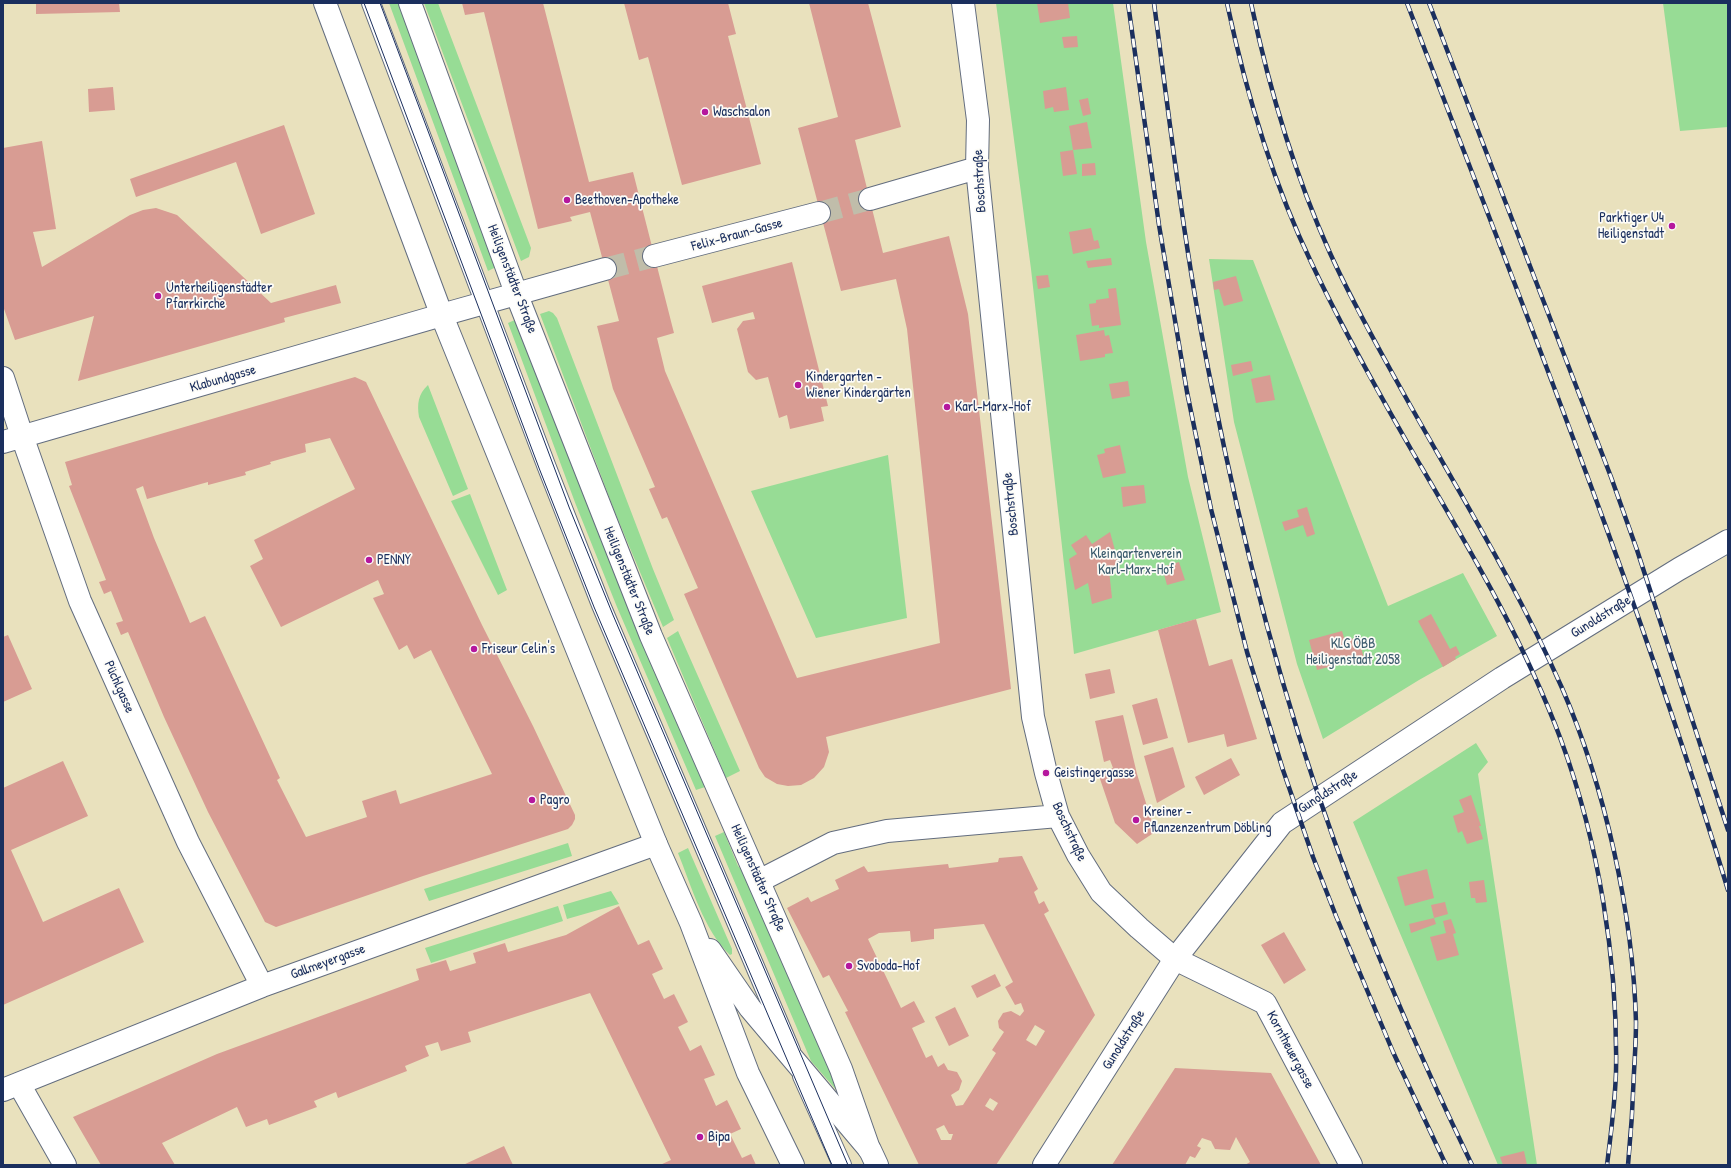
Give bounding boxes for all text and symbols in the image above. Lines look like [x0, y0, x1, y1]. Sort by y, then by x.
place label: Waschsalon [713, 104, 770, 120]
marker: Waschsalon [700, 107, 710, 117]
street label: Boschstraße [970, 149, 990, 213]
place label: Beethoven-Apotheke [575, 192, 679, 208]
marker: Beethoven-Apotheke [562, 195, 572, 205]
place label: Parktiger U4 Heiligenstadt [1598, 210, 1664, 242]
street label: Felix-Braun-Gasse [690, 215, 784, 255]
marker: Parktiger U4 Heiligenstadt [1667, 221, 1677, 231]
street label: Heiligenstädter Straße [483, 222, 541, 336]
place label: Unterheiligenstädter Pfarrkirche [166, 280, 272, 312]
marker: Unterheiligenstädter Pfarrkirche [153, 291, 163, 301]
street label: Klabundgasse [188, 362, 258, 396]
place label: Kindergarten - Wiener Kindergärten [806, 369, 911, 402]
marker: Kindergarten - Wiener Kindergärten [793, 380, 803, 390]
place label: Karl-Marx-Hof [955, 399, 1031, 415]
marker: Karl-Marx-Hof [942, 402, 952, 412]
street label: Boschstraße [999, 472, 1023, 536]
street label: Heiligenstädter Straße [600, 524, 658, 638]
park label: Kleingartenverein Karl-Marx-Hof [1090, 546, 1182, 578]
place label: PENNY [377, 552, 411, 568]
marker: PENNY [364, 555, 374, 565]
street label: Gunoldstraße [1568, 592, 1634, 642]
park label: KLG ÖBB Heiligenstadt 2058 [1306, 636, 1400, 668]
place label: Friseur Celin's [482, 641, 555, 657]
marker: Friseur Celin's [469, 644, 479, 654]
street label: Püchlgasse [100, 658, 138, 716]
place label: Geistingergasse [1054, 765, 1134, 781]
street label: Gunoldstraße [1295, 767, 1361, 817]
marker: Geistingergasse [1041, 768, 1051, 778]
place label: Pagro [540, 792, 569, 808]
marker: Pagro [527, 795, 537, 805]
street label: Boschstraße [1048, 800, 1090, 864]
place label: Kreiner - Pflanzenzentrum Döbling [1144, 804, 1272, 836]
marker: Kreiner - Pflanzenzentrum Döbling [1131, 815, 1141, 825]
street label: Heiligenstädter Straße [727, 822, 789, 934]
street label: Gallmeyergasse [288, 941, 368, 983]
place label: Svoboda-Hof [857, 958, 920, 974]
marker: Svoboda-Hof [844, 961, 854, 971]
street label: Gunoldstraße [1099, 1007, 1149, 1073]
street label: Korntheuergasse [1262, 1008, 1318, 1092]
place label: Bipa [708, 1129, 730, 1145]
marker: Bipa [695, 1132, 705, 1142]

